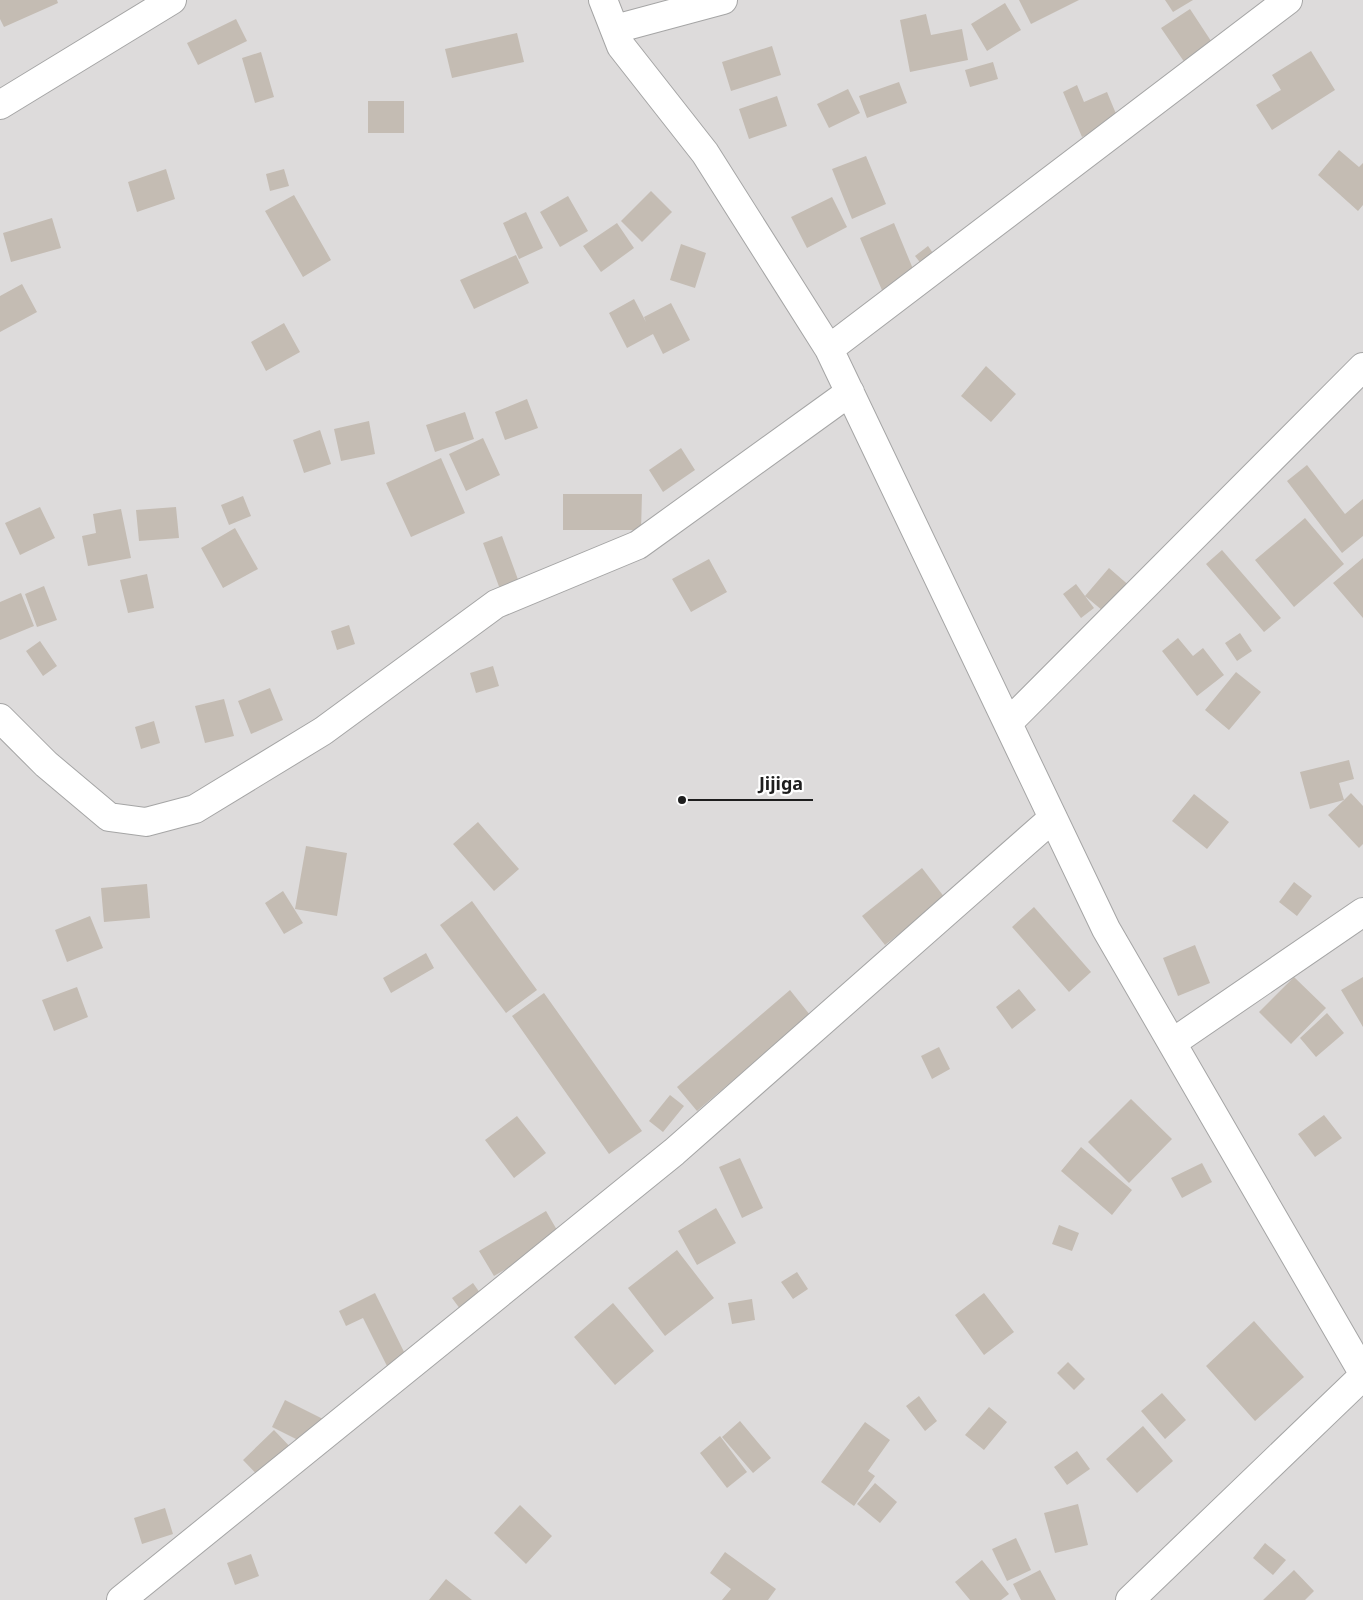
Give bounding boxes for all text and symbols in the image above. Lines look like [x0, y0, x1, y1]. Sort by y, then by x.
callout: Jijiga [749, 767, 813, 800]
text: Jijiga [757, 771, 803, 795]

